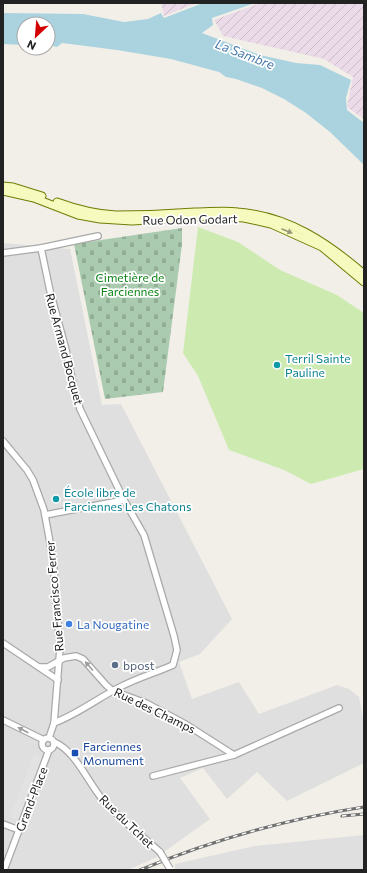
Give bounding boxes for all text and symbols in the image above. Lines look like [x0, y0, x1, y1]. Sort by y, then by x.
north arrow [16, 16, 56, 56]
water label: La Sambre [213, 35, 277, 73]
text: N [25, 38, 38, 53]
street label: Rue Odon Godart [142, 211, 238, 227]
one-way arrow [282, 228, 293, 234]
park label: Cimetière de Farciennes [96, 270, 164, 298]
street label: Rue Armand Bocquet [43, 292, 87, 406]
place label: Terril Sainte Pauline [285, 351, 351, 379]
marker: Terril Sainte Pauline [272, 360, 282, 370]
place label: École libre de Farciennes Les Chatons [64, 485, 191, 513]
marker: École libre de Farciennes Les Chatons [51, 494, 61, 504]
street label: Rue Francisco Ferrer [42, 540, 66, 652]
place label: La Nougatine [77, 617, 149, 631]
marker: La Nougatine [64, 619, 74, 629]
place label: bpost [123, 658, 155, 672]
marker: bpost [110, 660, 120, 670]
one-way arrow [85, 661, 94, 672]
street label: Rue des Champs [112, 684, 198, 736]
one-way arrow [18, 727, 29, 733]
place label: Farciennes Monument [83, 739, 144, 767]
marker: Farciennes Monument [70, 748, 80, 758]
street label: Grand-Place [12, 765, 50, 833]
street label: Rue du Tchet [97, 792, 157, 850]

